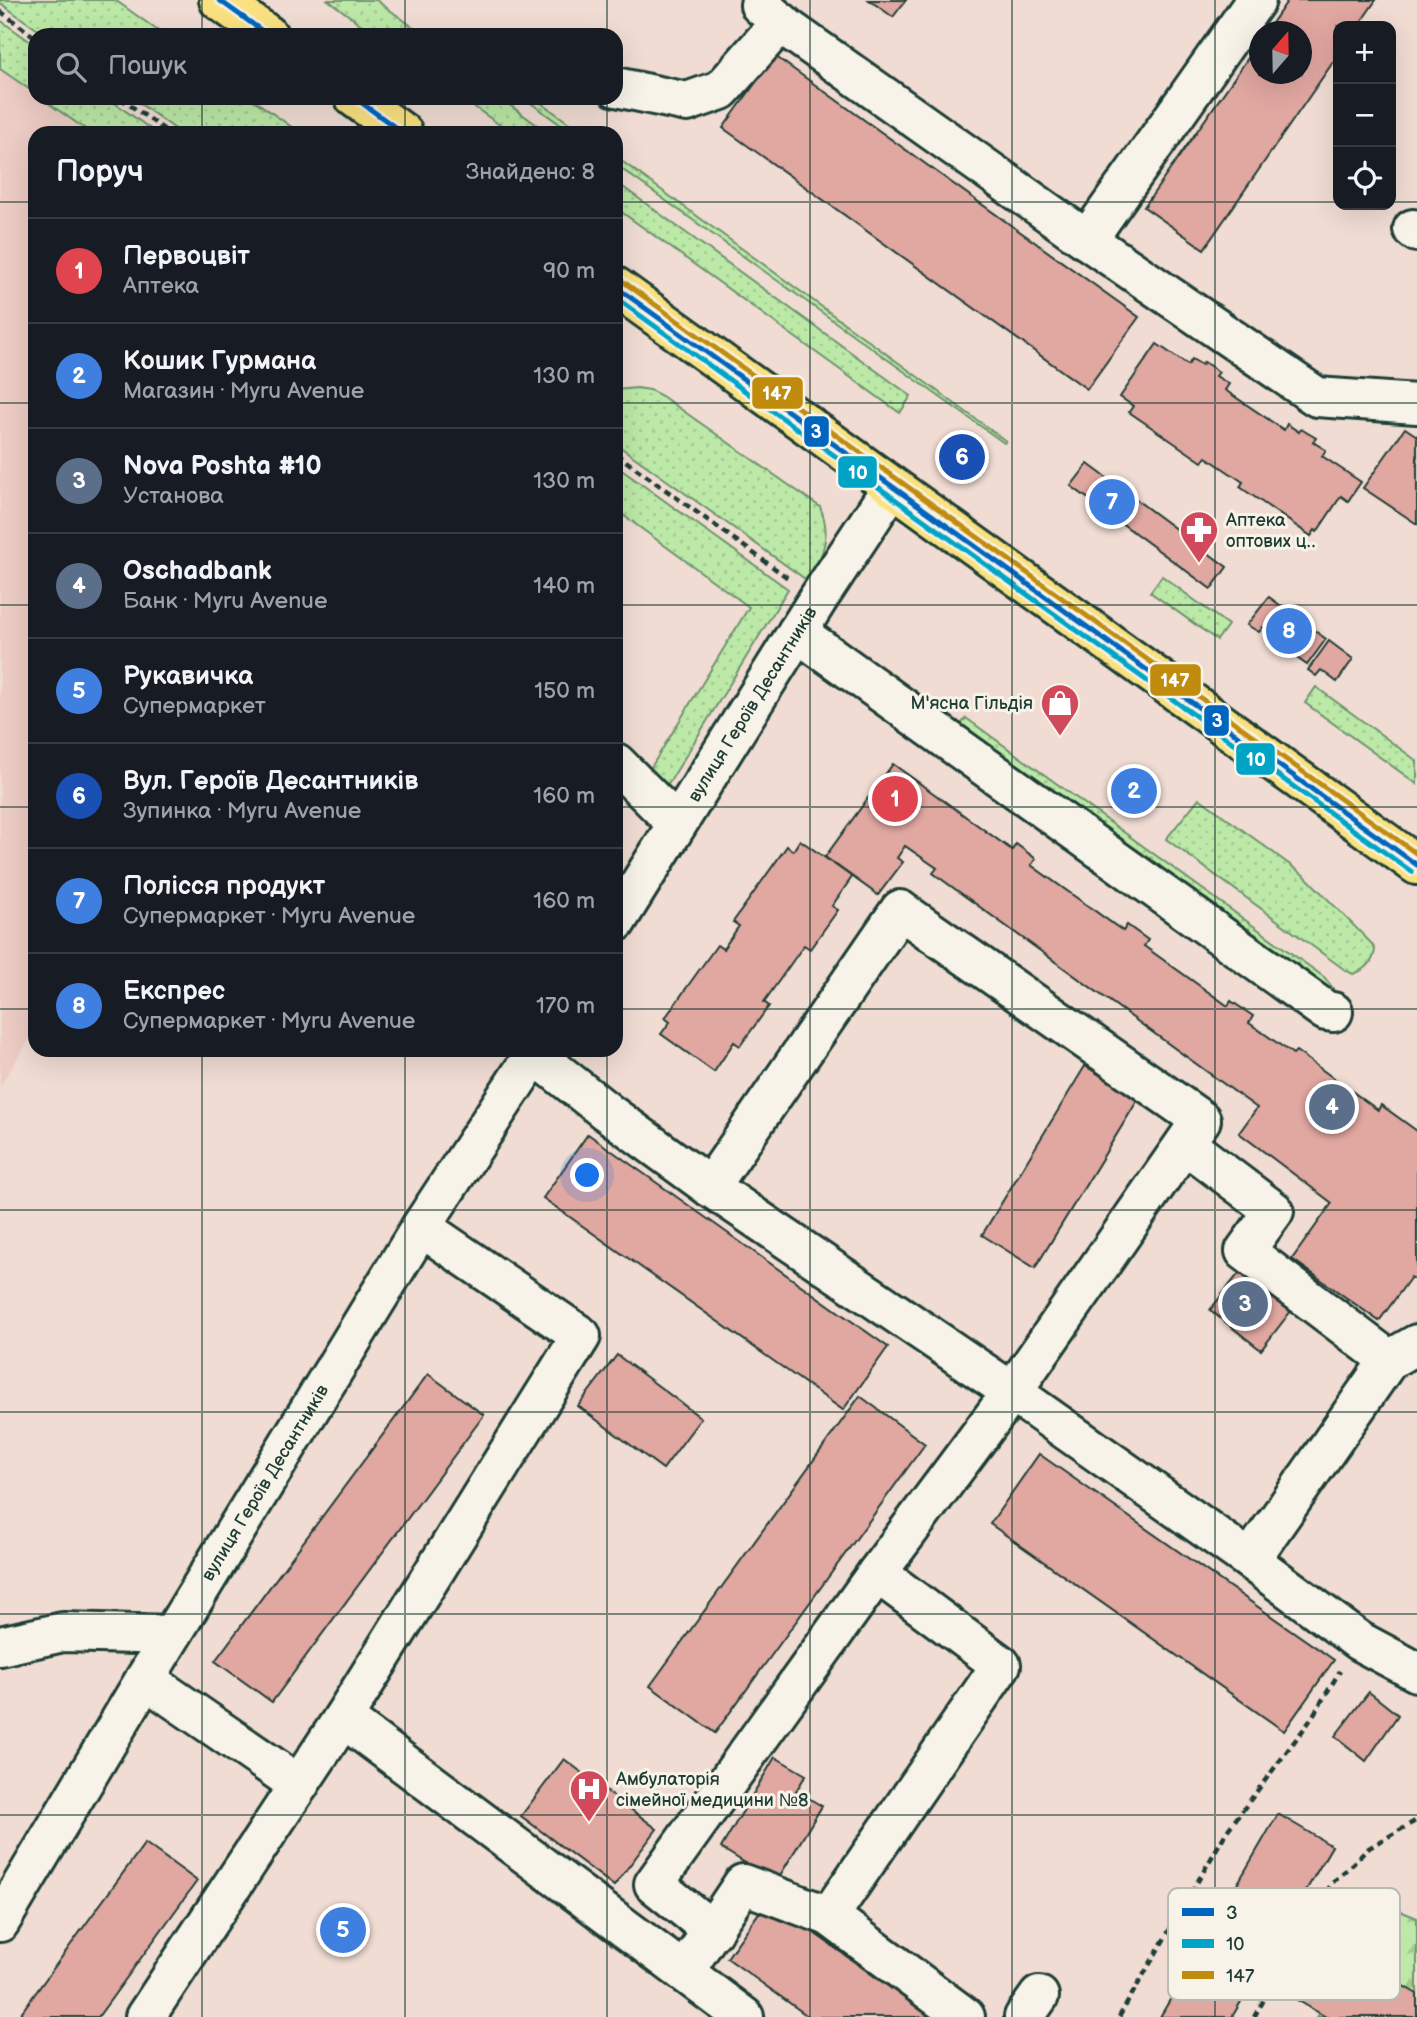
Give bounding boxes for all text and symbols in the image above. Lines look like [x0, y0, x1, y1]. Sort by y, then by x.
north arrow [1249, 21, 1312, 84]
map controls [1333, 21, 1396, 210]
button: + [1333, 21, 1396, 84]
search box [28, 28, 623, 105]
icon: search [52, 48, 90, 86]
text: Пошук [108, 51, 187, 82]
button: − [1333, 84, 1396, 147]
button: locate [1333, 147, 1396, 210]
text: Поруч [56, 154, 144, 190]
text: Знайдено: 8 [466, 158, 595, 186]
text: Первоцвіт [123, 241, 250, 272]
text: 1 [74, 257, 84, 285]
text: 90 m [543, 257, 595, 285]
text: Аптека [123, 272, 199, 300]
text: Кошик Гурмана [123, 346, 316, 377]
text: 2 [72, 362, 86, 390]
text: 130 m [533, 362, 595, 390]
line badge: 147 [751, 376, 804, 410]
text: Магазин · Myru Avenue [123, 377, 365, 405]
text: 147 [762, 383, 792, 406]
line badge: 3 [803, 415, 830, 448]
text: 3 [810, 421, 822, 444]
pin: 6 [939, 431, 985, 483]
text: Nova Poshta #10 [123, 451, 322, 482]
line badge: 10 [837, 455, 878, 489]
text: 10 [848, 462, 868, 485]
text: 3 [72, 467, 86, 495]
text: 130 m [533, 467, 595, 495]
pin: 7 [1089, 476, 1135, 528]
text: Установа [123, 482, 224, 510]
pharmacy icon: Аптека оптових ц‥ [1178, 509, 1220, 564]
place label: Аптека оптових ц‥ [1225, 510, 1316, 552]
text: Oschadbank [123, 556, 272, 587]
text: 4 [72, 572, 86, 600]
text: 140 m [533, 572, 595, 600]
text: Банк · Myru Avenue [123, 587, 328, 615]
street label: вулиця Героїв Десантників [684, 602, 822, 806]
pin: 8 [1266, 605, 1312, 657]
text: Рукавичка [123, 661, 253, 692]
line badge: 147 [1149, 663, 1202, 697]
text: 147 [1160, 670, 1190, 693]
text: 5 [72, 677, 86, 705]
text: 150 m [534, 677, 595, 705]
shop icon: М'ясна Гільдія [1039, 682, 1081, 737]
text: Супермаркет [123, 692, 266, 720]
place label: М'ясна Гільдія [911, 693, 1033, 714]
line badge: 3 [1203, 704, 1230, 737]
text: 3 [1211, 710, 1223, 733]
line badge: 10 [1235, 742, 1276, 776]
text: 10 [1246, 749, 1266, 772]
pin: 2 [1111, 765, 1157, 817]
text: Вул. Героїв Десантників [123, 766, 418, 797]
pin: 1 [872, 773, 918, 825]
text: 6 [72, 782, 86, 810]
text: 160 m [533, 782, 595, 810]
text: Зупинка · Myru Avenue [123, 797, 361, 825]
text: Полісся продукт [123, 871, 325, 902]
text: 7 [73, 887, 85, 915]
text: 160 m [533, 887, 595, 915]
text: Супермаркет · Myru Avenue [123, 902, 416, 930]
text: Експрес [123, 976, 225, 1007]
text: 8 [72, 992, 86, 1020]
text: 170 m [536, 992, 595, 1020]
text: Супермаркет · Myru Avenue [123, 1007, 416, 1035]
pin: 4 [1309, 1081, 1355, 1133]
your location [570, 1158, 604, 1192]
pin: 3 [1222, 1278, 1268, 1330]
street label: вулиця Героїв Десантників [197, 1380, 333, 1585]
hospital icon: Амбулаторія сімейної медицини №8 [568, 1768, 610, 1823]
place label: Амбулаторія сімейної медицини №8 [615, 1769, 809, 1811]
legend [1168, 1888, 1400, 2000]
text: 3 [1226, 1902, 1238, 1925]
pin: 5 [320, 1904, 366, 1956]
text: 10 [1226, 1933, 1245, 1956]
text: 147 [1226, 1965, 1255, 1988]

